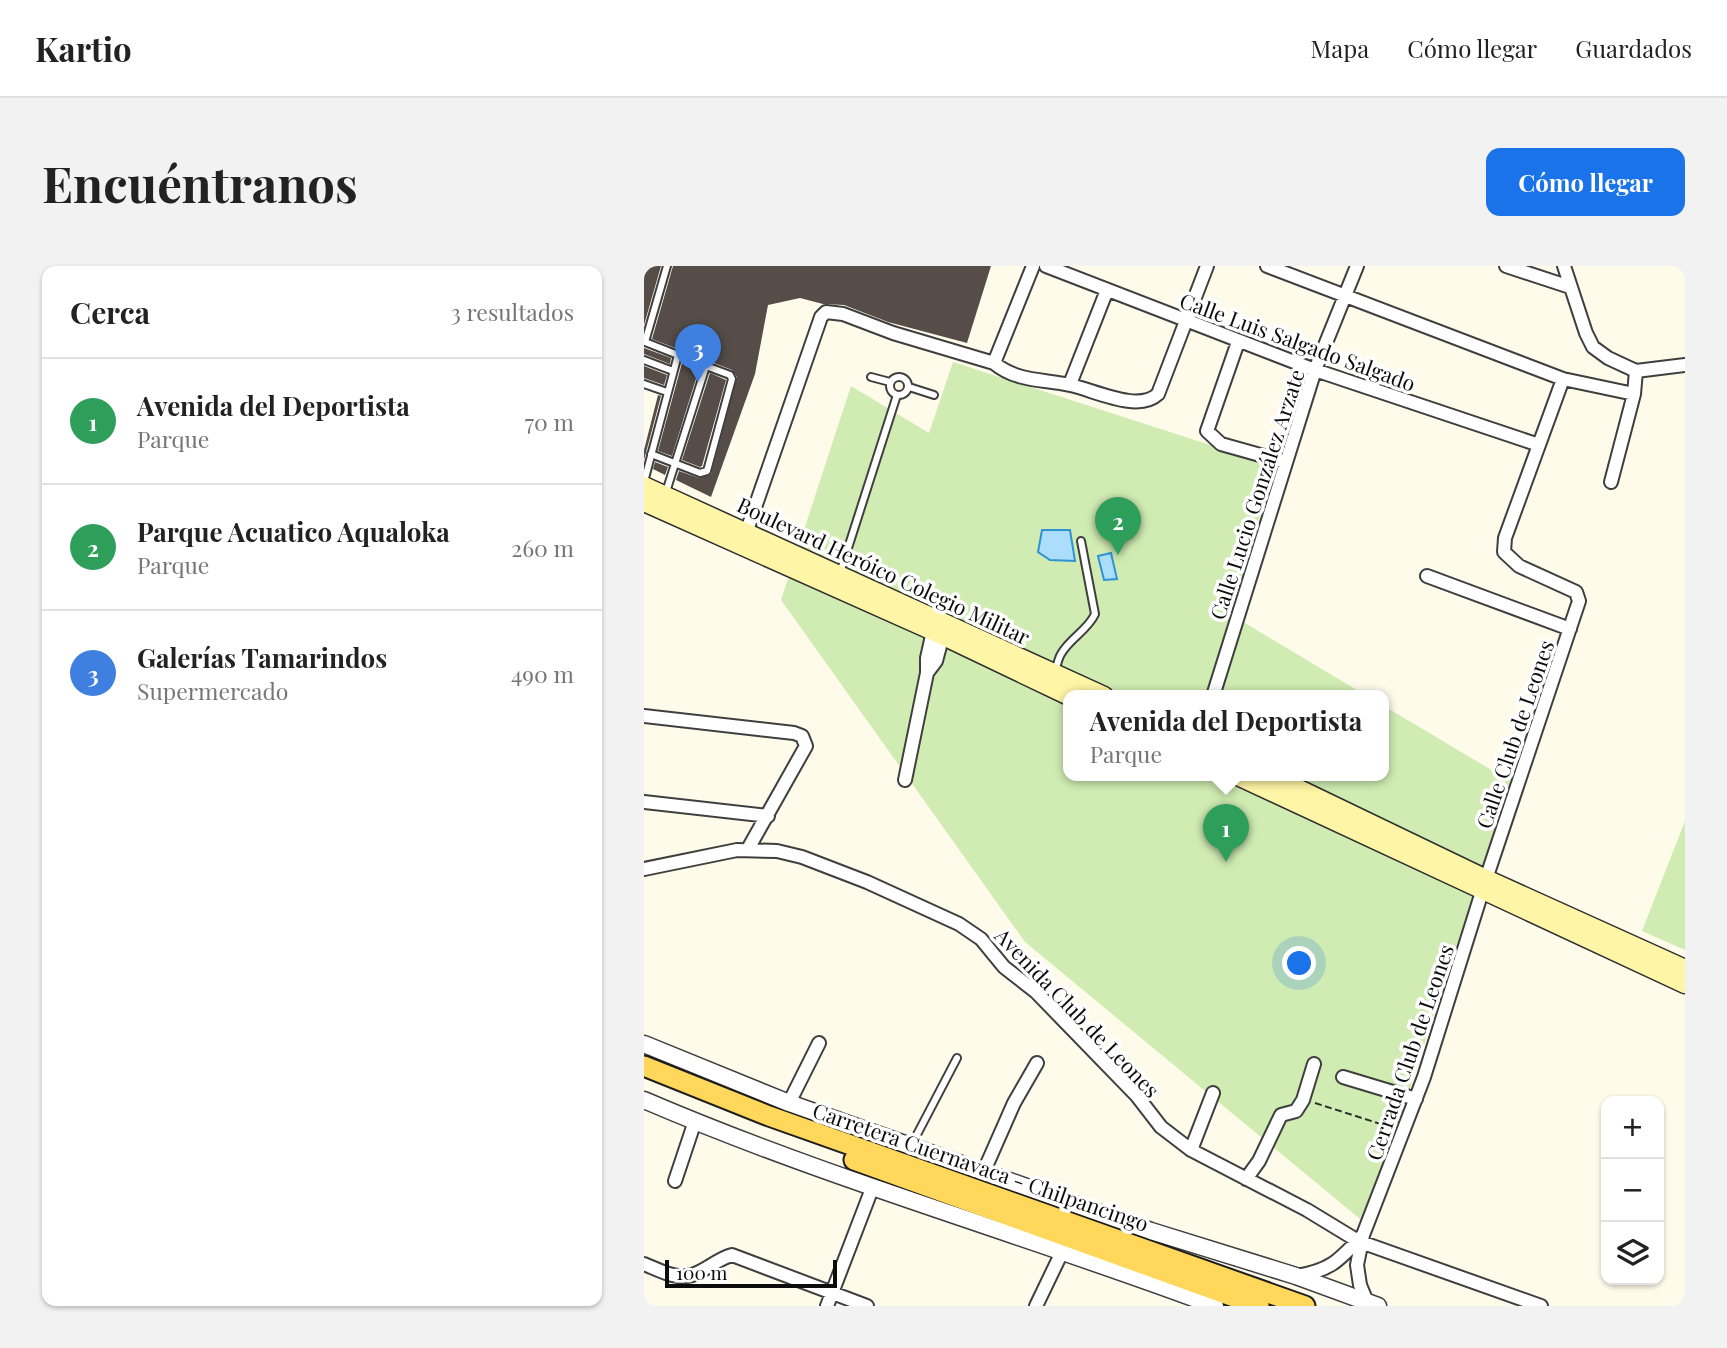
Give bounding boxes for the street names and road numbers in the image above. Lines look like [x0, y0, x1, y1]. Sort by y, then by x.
street label: Calle Luis Salgado Salgado [1176, 285, 1420, 397]
street label: Calle Lucio González Arzate [1202, 365, 1310, 623]
street label: Boulevard Heróico Colegio Militar [733, 490, 1035, 651]
street label: Calle Club de Leones [1469, 636, 1559, 832]
street label: Avenida Club de Leones [989, 921, 1166, 1103]
street label: Cerrada Club de Leones [1359, 940, 1459, 1164]
street label: Carretera Cuernavaca - Chilpancingo [809, 1095, 1153, 1237]

